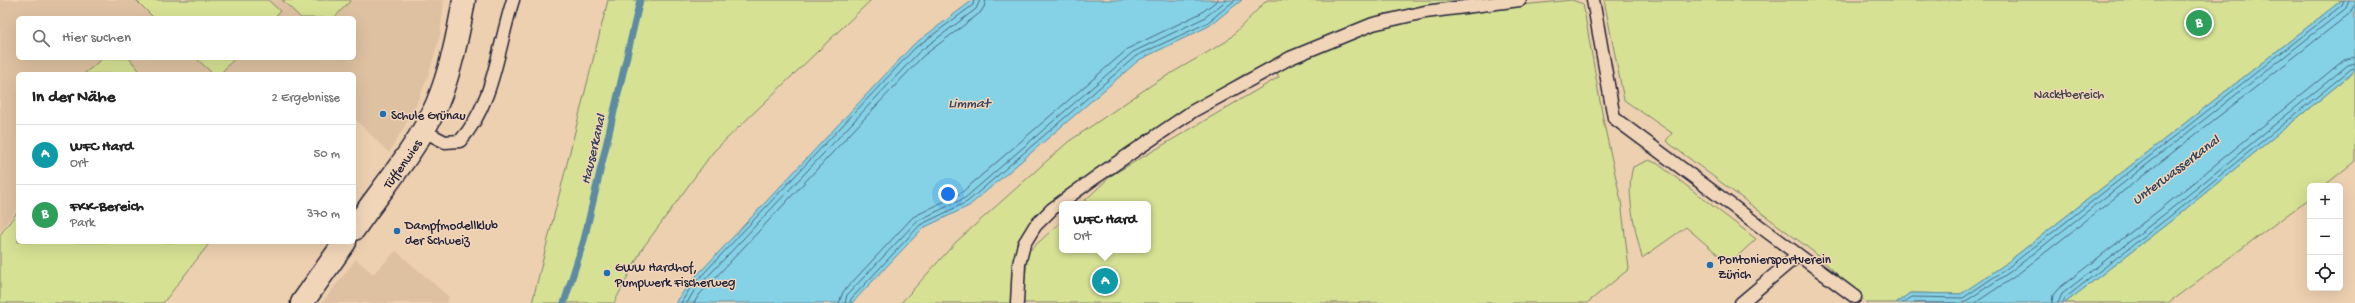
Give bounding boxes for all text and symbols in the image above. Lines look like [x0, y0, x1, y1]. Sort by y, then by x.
pin: B [2186, 8, 2212, 38]
search box [16, 16, 356, 60]
icon: search [30, 27, 52, 49]
text: Hier suchen [62, 29, 131, 47]
text: In der Nähe [32, 88, 115, 108]
park label: Nacktbereich [2034, 88, 2104, 103]
text: 2 Ergebnisse [272, 91, 340, 106]
water label: Limmat [948, 96, 992, 113]
marker: Schule Grünau [378, 109, 388, 119]
place label: Schule Grünau [391, 109, 466, 124]
water label: Hauserkanal [578, 112, 611, 186]
water label: Unterwasserkanal [2129, 132, 2224, 209]
street label: Tüffenwies [380, 136, 427, 193]
text: WFC Hard [70, 138, 133, 156]
text: A [41, 147, 49, 162]
text: 50 m [313, 147, 340, 162]
text: Ort [70, 156, 88, 171]
map controls [2307, 183, 2343, 291]
button: + [2307, 183, 2343, 219]
your location [938, 184, 958, 204]
text: FKK-Bereich [70, 198, 144, 216]
popup [1059, 201, 1151, 253]
text: B [42, 207, 48, 222]
text: 370 m [307, 207, 340, 222]
text: WFC Hard [1073, 211, 1137, 229]
text: Park [70, 216, 95, 231]
place label: Dampfmodellklub der Schweiz [404, 219, 498, 249]
button: − [2307, 219, 2343, 255]
marker: Dampfmodellklub der Schweiz [392, 226, 402, 236]
text: Ort [1073, 229, 1091, 244]
place label: Pontoniersportverein Zürich [1717, 253, 1832, 283]
button: locate [2307, 255, 2343, 291]
marker: Pontoniersportverein Zürich [1705, 260, 1715, 270]
place label: GWW Hardhof, Pumpwerk Fischerweg [614, 261, 735, 291]
pin: A [1092, 266, 1118, 296]
marker: GWW Hardhof, Pumpwerk Fischerweg [602, 268, 612, 278]

